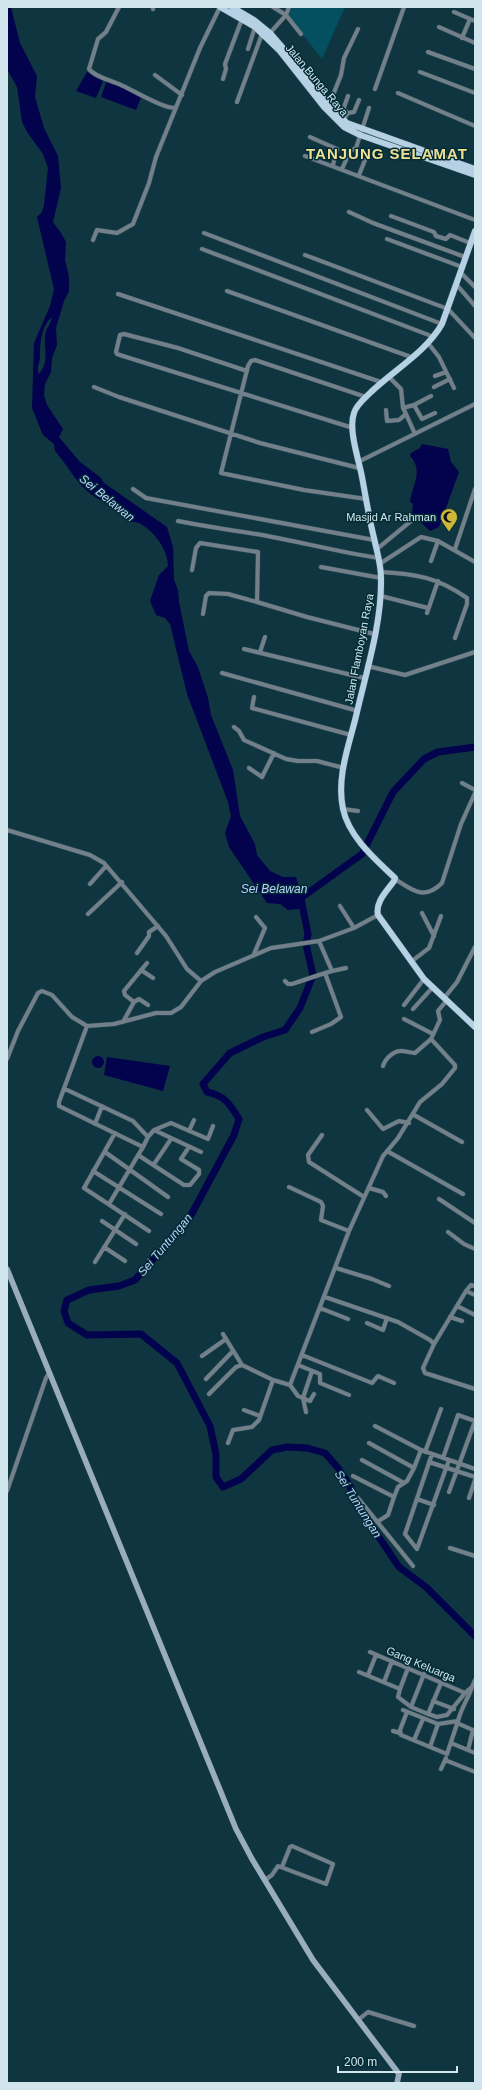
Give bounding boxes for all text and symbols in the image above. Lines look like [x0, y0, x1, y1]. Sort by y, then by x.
street label: Jalan Bunga Raya [284, 42, 351, 119]
district label: TANJUNG SELAMAT [306, 145, 468, 162]
water label: Sei Belawan [77, 472, 138, 525]
mosque icon: Masjid Ar Rahman [439, 507, 459, 532]
place label: Masjid Ar Rahman [346, 511, 436, 523]
street label: Jalan Flamboyan Raya [342, 592, 376, 705]
water label: Sei Belawan [241, 882, 308, 896]
water label: Sei Tuntungan [135, 1211, 195, 1279]
water label: Sei Tuntungan [332, 1468, 385, 1541]
street label: Gang Keluarga [385, 1644, 458, 1684]
scale bar [338, 2048, 457, 2074]
text: 200 m [344, 2055, 377, 2069]

